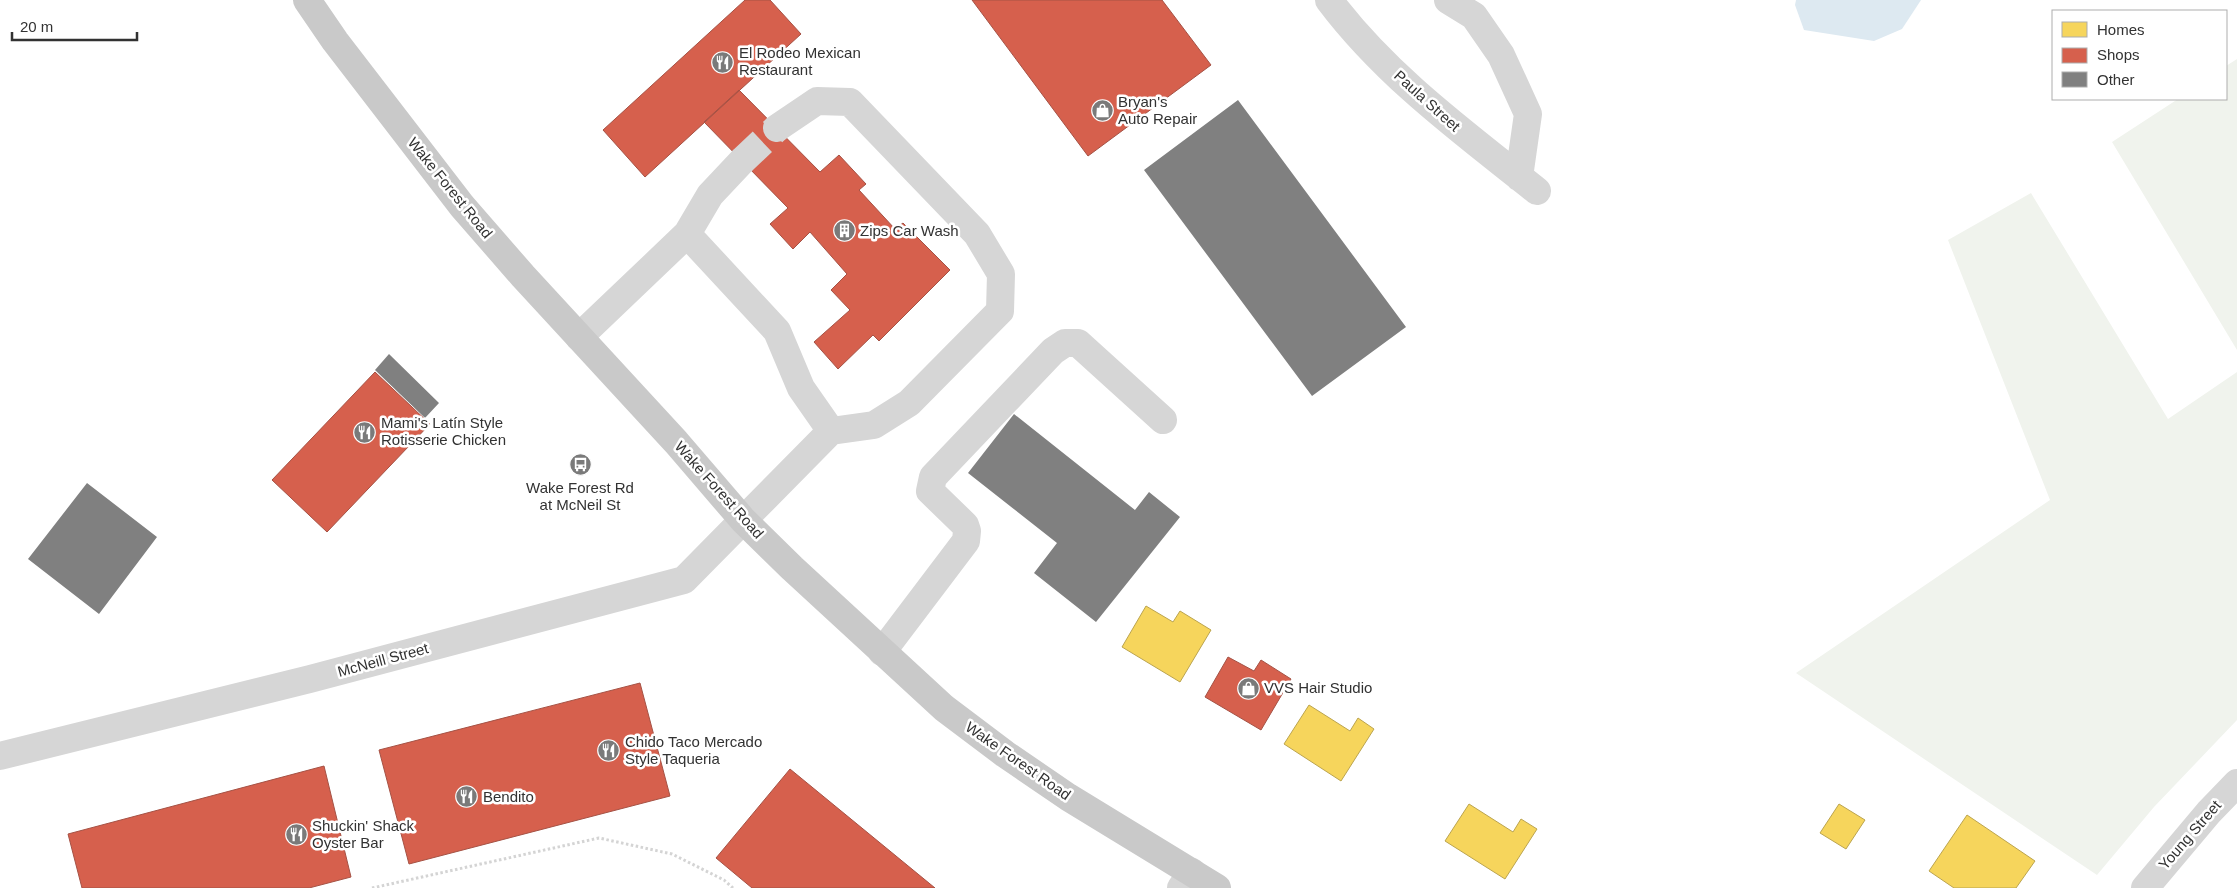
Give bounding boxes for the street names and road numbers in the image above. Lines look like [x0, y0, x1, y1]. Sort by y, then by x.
street label: Paula Street [1391, 67, 1464, 135]
street label: Wake Forest Road [405, 134, 496, 241]
street label: Wake Forest Road [671, 438, 767, 542]
street label: McNeill Street [336, 639, 431, 680]
street label: Wake Forest Road [962, 718, 1074, 803]
street label: Young Street [2155, 796, 2225, 873]

